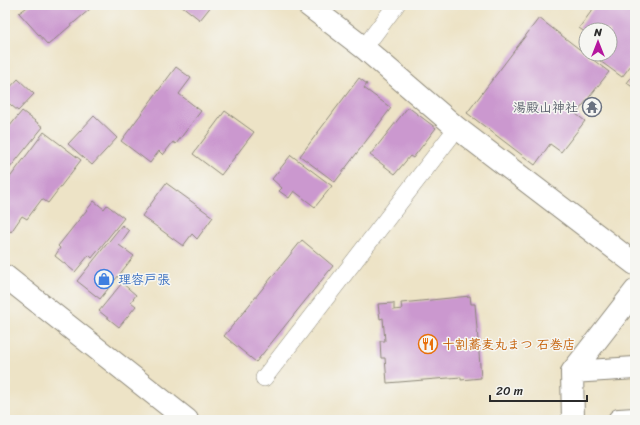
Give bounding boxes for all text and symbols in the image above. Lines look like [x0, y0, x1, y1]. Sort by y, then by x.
north arrow [578, 22, 618, 62]
text: N [593, 23, 602, 42]
place label: 湯殿山神社 [513, 96, 578, 119]
temple icon: 湯殿山神社 [581, 96, 603, 118]
shop icon: 理容戸張 [93, 268, 115, 290]
place label: 理容戸張 [118, 268, 170, 291]
restaurant icon: 十割蕎麦丸まつ 石巻店 [417, 333, 439, 355]
place label: 十割蕎麦丸まつ 石巻店 [442, 333, 575, 356]
scale bar [490, 377, 587, 403]
text: 20 m [496, 380, 523, 402]

